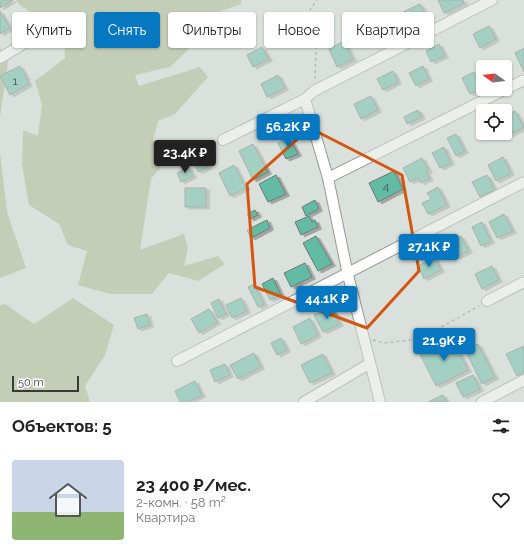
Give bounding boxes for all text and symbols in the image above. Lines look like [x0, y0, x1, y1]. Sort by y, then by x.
chip: Купить [12, 12, 86, 48]
chip: Снять [94, 12, 160, 48]
chip: Фильтры [168, 12, 256, 48]
chip: Новое [264, 12, 334, 48]
chip: Квартира [342, 12, 434, 48]
north arrow [476, 60, 512, 96]
map controls [476, 60, 512, 140]
house number: 1 [12, 74, 18, 88]
button: locate [476, 104, 512, 140]
pin: 56.2K ₽ [251, 114, 325, 148]
text: 56.2K ₽ [266, 119, 310, 134]
pin: 23.4K ₽ [148, 140, 222, 174]
text: 23.4K ₽ [163, 145, 207, 160]
house number: 4 [383, 179, 390, 193]
pin: 27.1K ₽ [392, 234, 466, 268]
text: 27.1K ₽ [408, 239, 450, 254]
pin: 44.1K ₽ [290, 286, 364, 320]
text: 44.1K ₽ [305, 291, 349, 306]
pin: 21.9K ₽ [407, 328, 481, 362]
text: 21.9K ₽ [422, 333, 466, 348]
scale bar [12, 374, 79, 393]
text: 50 m [18, 376, 44, 389]
icon: filters [490, 415, 512, 437]
text: Объектов: 5 [12, 416, 112, 436]
text: 23 400 ₽/мес. [136, 475, 251, 495]
icon: home [44, 476, 92, 524]
icon: heart [490, 489, 512, 511]
text: 2-комн. · 58 m² [136, 495, 226, 510]
text: Квартира [136, 510, 195, 525]

